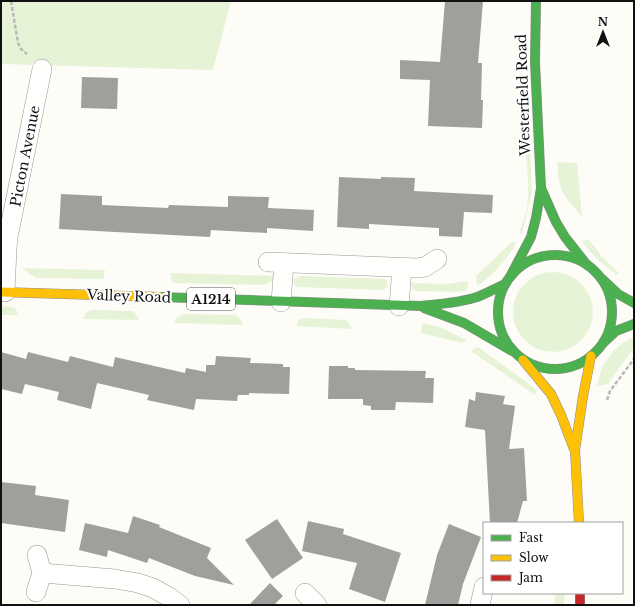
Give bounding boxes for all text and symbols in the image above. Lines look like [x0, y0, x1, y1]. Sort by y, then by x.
north arrow [583, 12, 623, 52]
text: N [598, 15, 609, 29]
street label: Westerfield Road [512, 33, 534, 157]
street label: Picton Avenue [6, 104, 44, 208]
street label: Valley Road [86, 286, 172, 306]
road number: A1214 [187, 288, 235, 310]
legend [483, 522, 623, 594]
text: Fast [519, 530, 544, 545]
text: Slow [519, 550, 549, 565]
text: Jam [517, 570, 543, 585]

